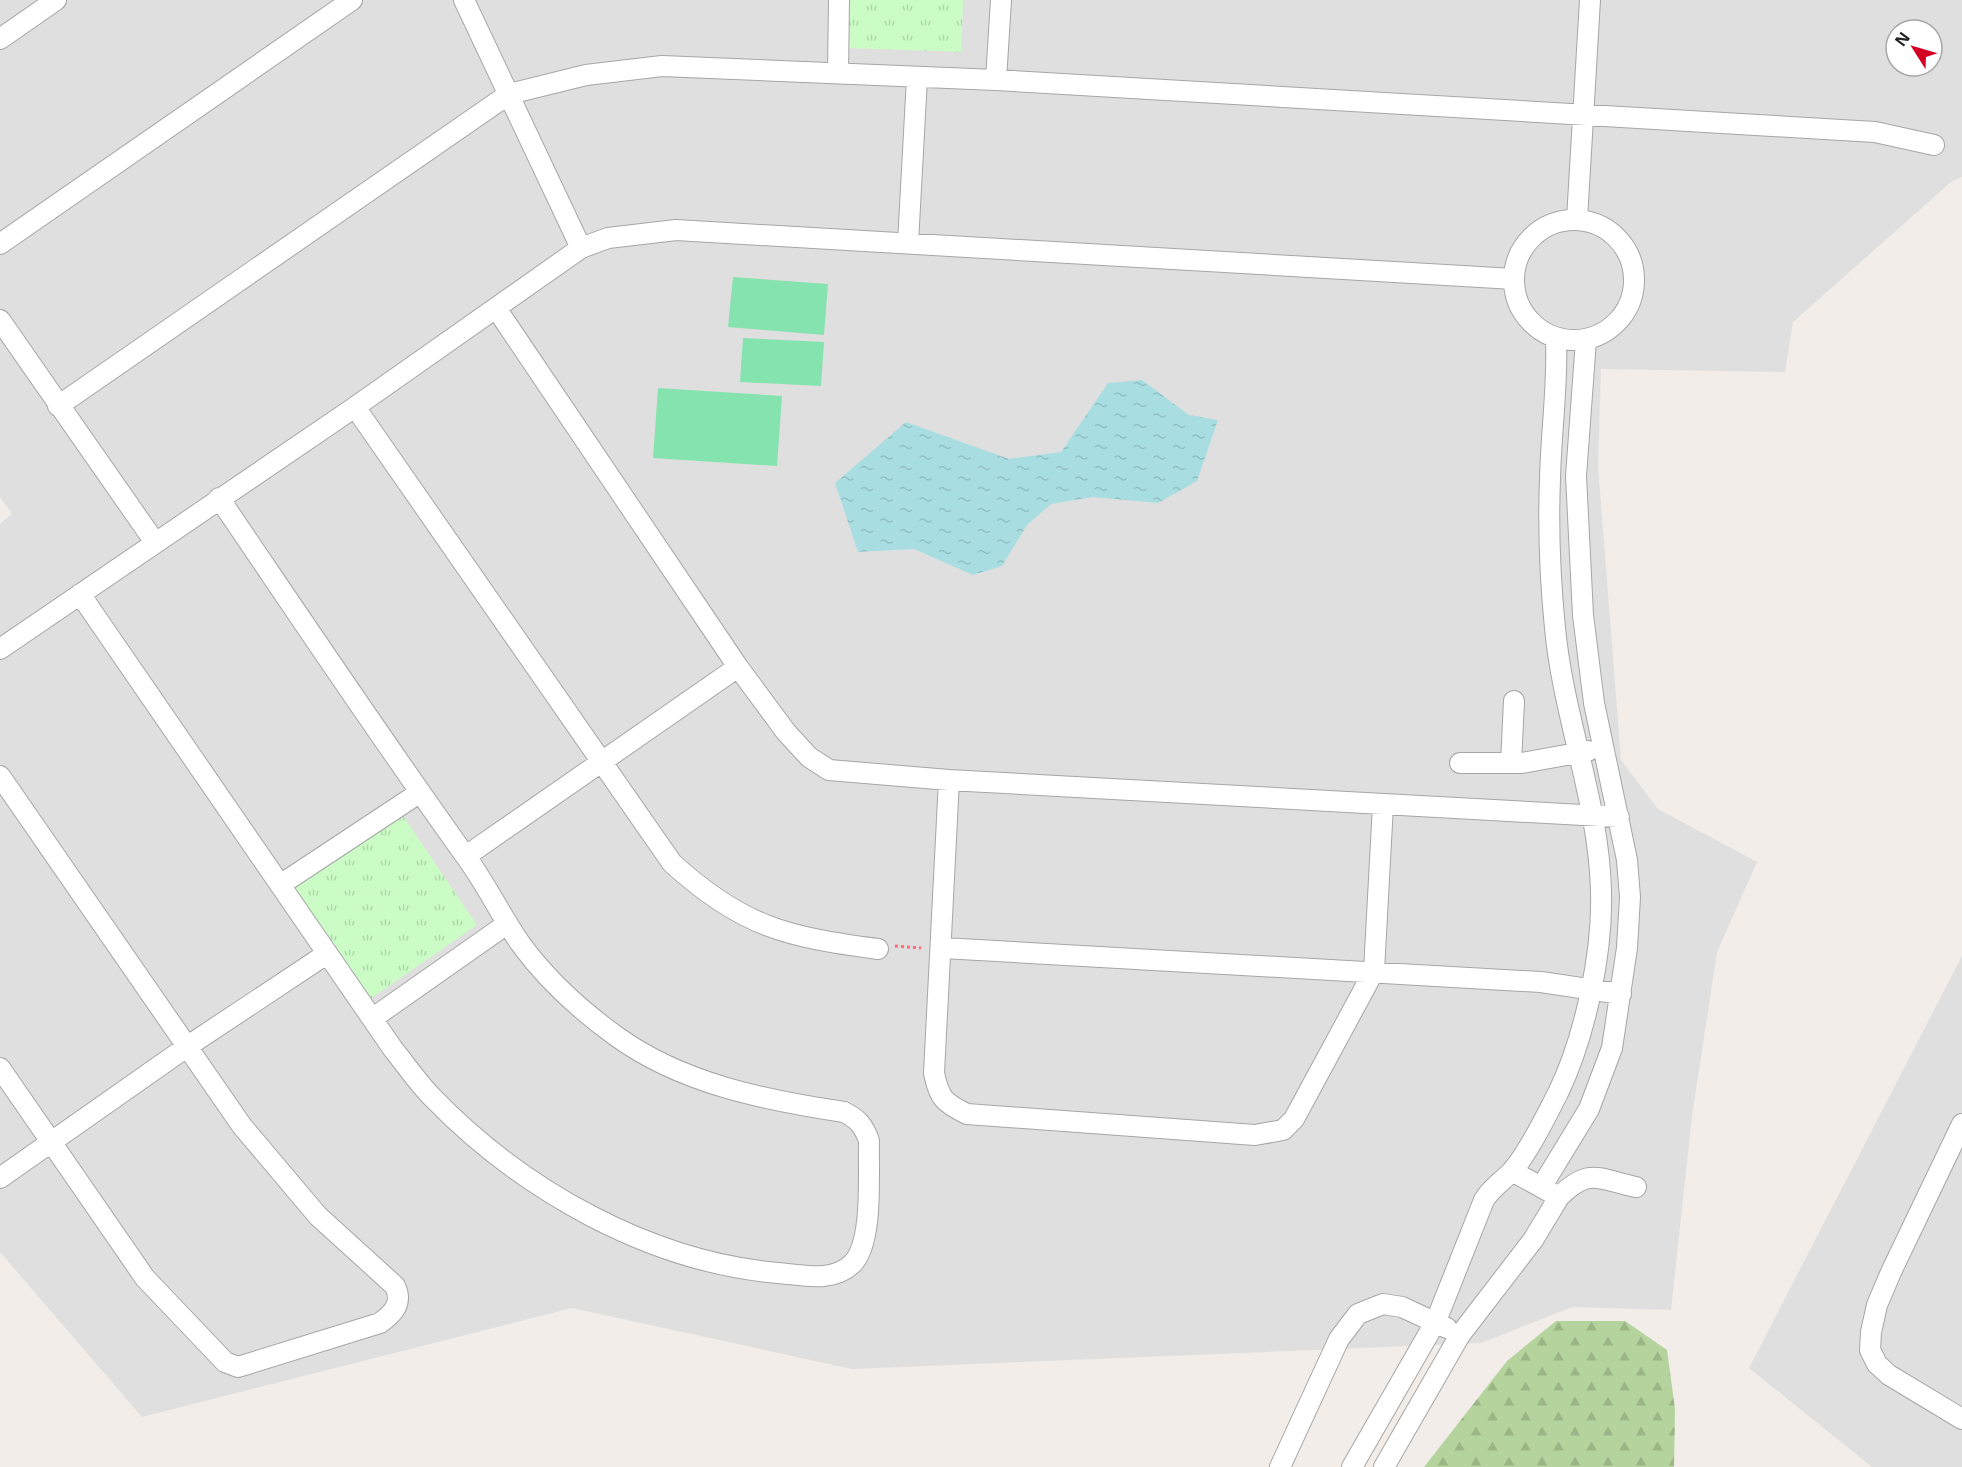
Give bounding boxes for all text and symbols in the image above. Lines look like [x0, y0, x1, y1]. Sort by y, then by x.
north arrow [1884, 18, 1944, 78]
text: N [1889, 27, 1915, 51]

